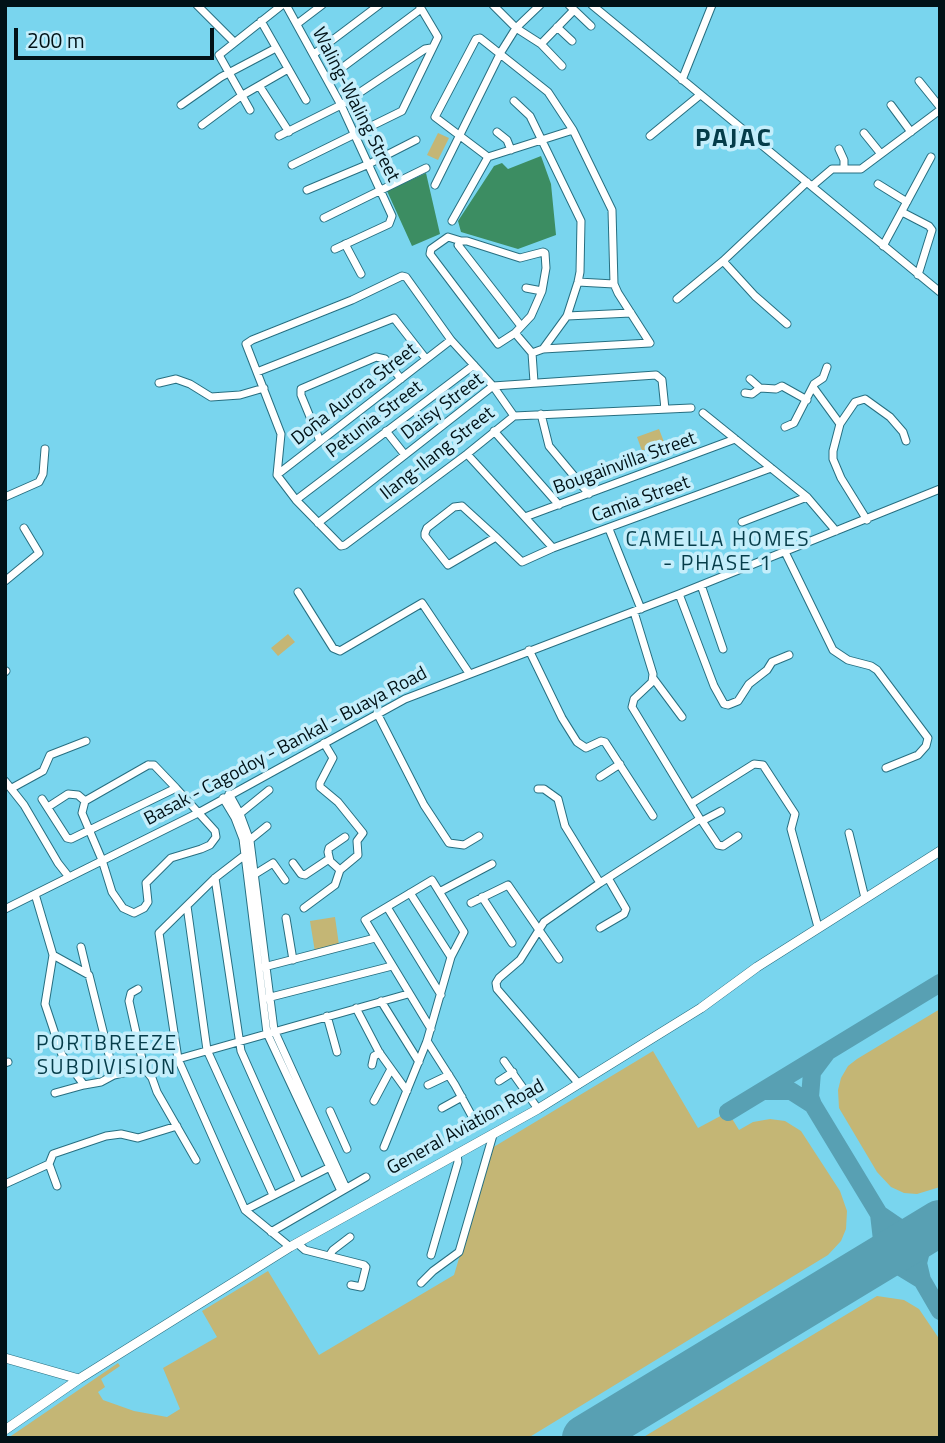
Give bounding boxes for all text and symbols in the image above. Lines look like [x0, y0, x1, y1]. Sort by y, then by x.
scale bar [18, 14, 217, 58]
text: 200 m [27, 24, 84, 56]
street label: Waling-Waling Street [306, 24, 404, 186]
district label: PAJAC [696, 124, 772, 156]
street label: Doña Aurora Street [288, 339, 422, 451]
street label: Daisy Street [397, 369, 489, 445]
street label: Petunia Street [322, 376, 428, 464]
street label: Ilang-Ilang Street [376, 402, 500, 506]
street label: Bougainvilla Street [551, 428, 699, 500]
street label: Camia Street [589, 472, 693, 528]
district label: CAMELLA HOMES - PHASE 1 [627, 528, 809, 578]
street label: Basak - Cagodoy - Bankal - Buaya Road [141, 663, 431, 831]
district label: PORTBREEZE SUBDIVISION [37, 1032, 177, 1082]
street label: General Aviation Road [384, 1075, 548, 1181]

